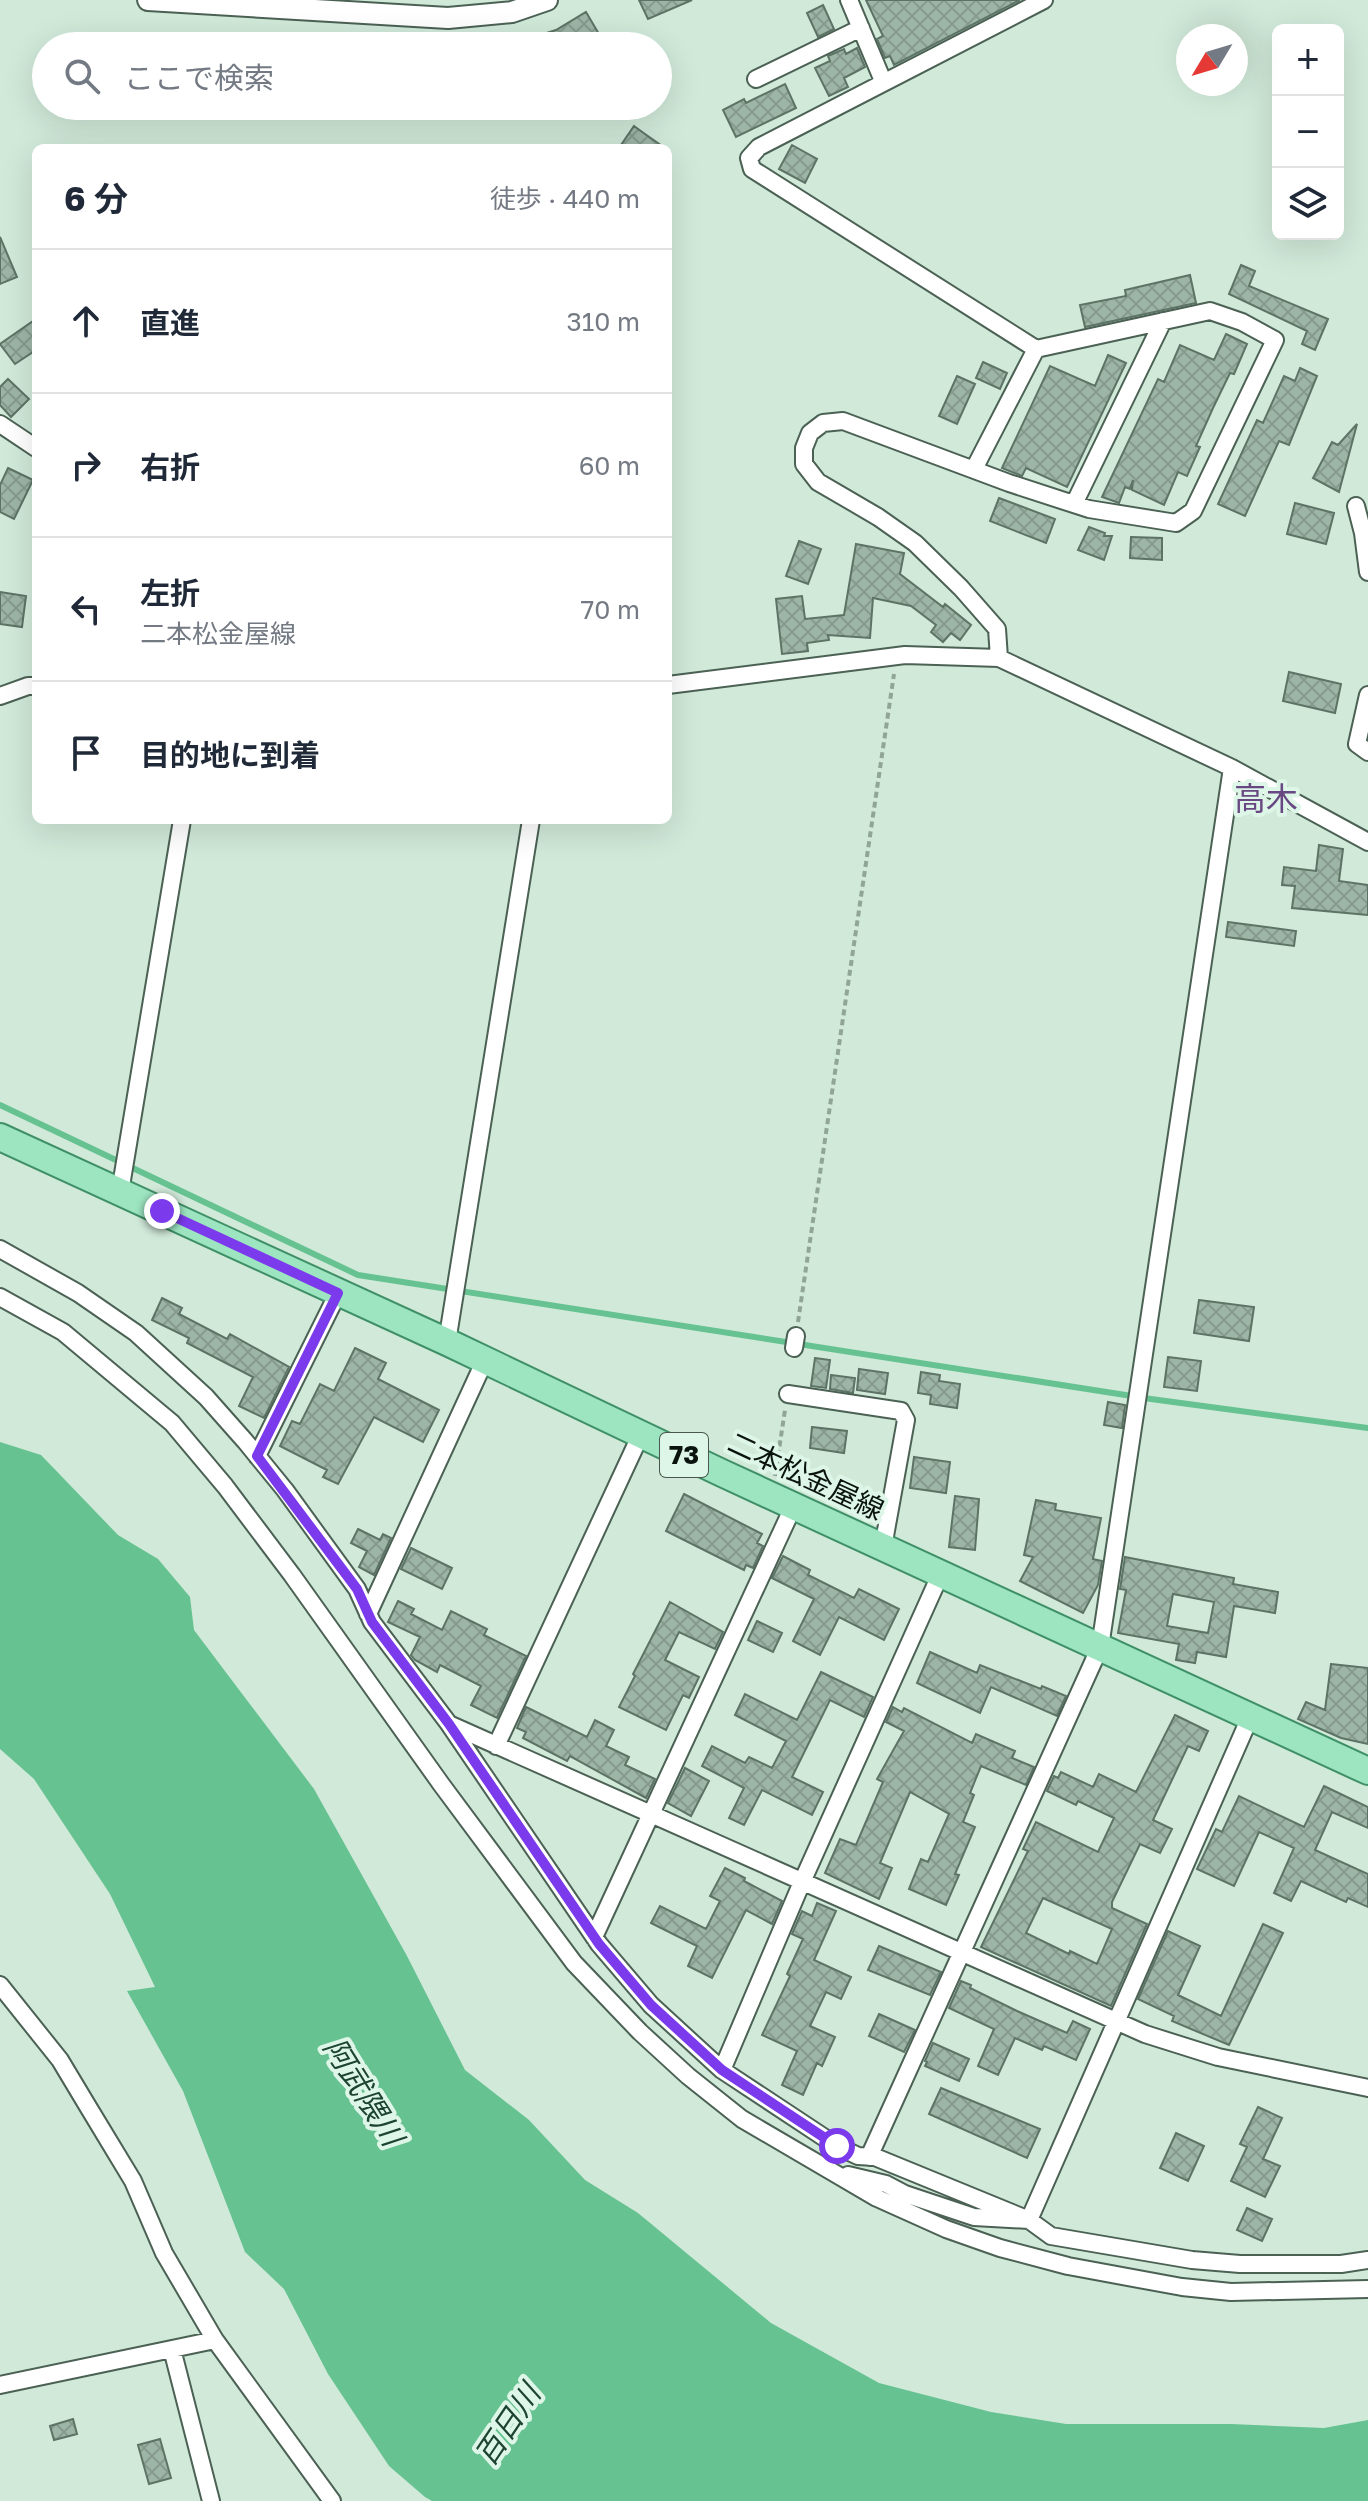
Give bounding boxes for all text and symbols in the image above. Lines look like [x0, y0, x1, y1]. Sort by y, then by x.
north arrow [1176, 24, 1248, 96]
map controls [1272, 24, 1344, 240]
button: + [1272, 24, 1344, 96]
search box [32, 32, 672, 120]
icon: search [60, 54, 104, 98]
text: ここで検索 [124, 60, 274, 96]
button: − [1272, 96, 1344, 168]
button: layers [1272, 168, 1344, 240]
text: 6 分 [64, 178, 128, 218]
text: 徒歩 · 440 m [490, 183, 640, 214]
icon: ahead [64, 299, 108, 343]
text: 直進 [140, 305, 200, 341]
text: 310 m [567, 306, 640, 337]
icon: right [64, 443, 108, 487]
text: 右折 [140, 449, 200, 485]
text: 60 m [579, 450, 640, 481]
text: 左折 [140, 575, 200, 611]
icon: left [64, 587, 108, 631]
text: 70 m [581, 594, 640, 625]
text: 二本松金屋線 [140, 618, 296, 649]
icon: arrive [64, 731, 108, 775]
text: 目的地に到着 [140, 737, 320, 773]
district label: 高木 [1234, 779, 1298, 817]
route end [144, 1193, 180, 1229]
street label: 二本松金屋線 [723, 1425, 889, 1526]
road number: 73 [660, 1433, 708, 1477]
water label: 阿武隈川 [317, 2031, 412, 2154]
route start [819, 2128, 855, 2164]
water label: 百日川 [467, 2375, 549, 2472]

